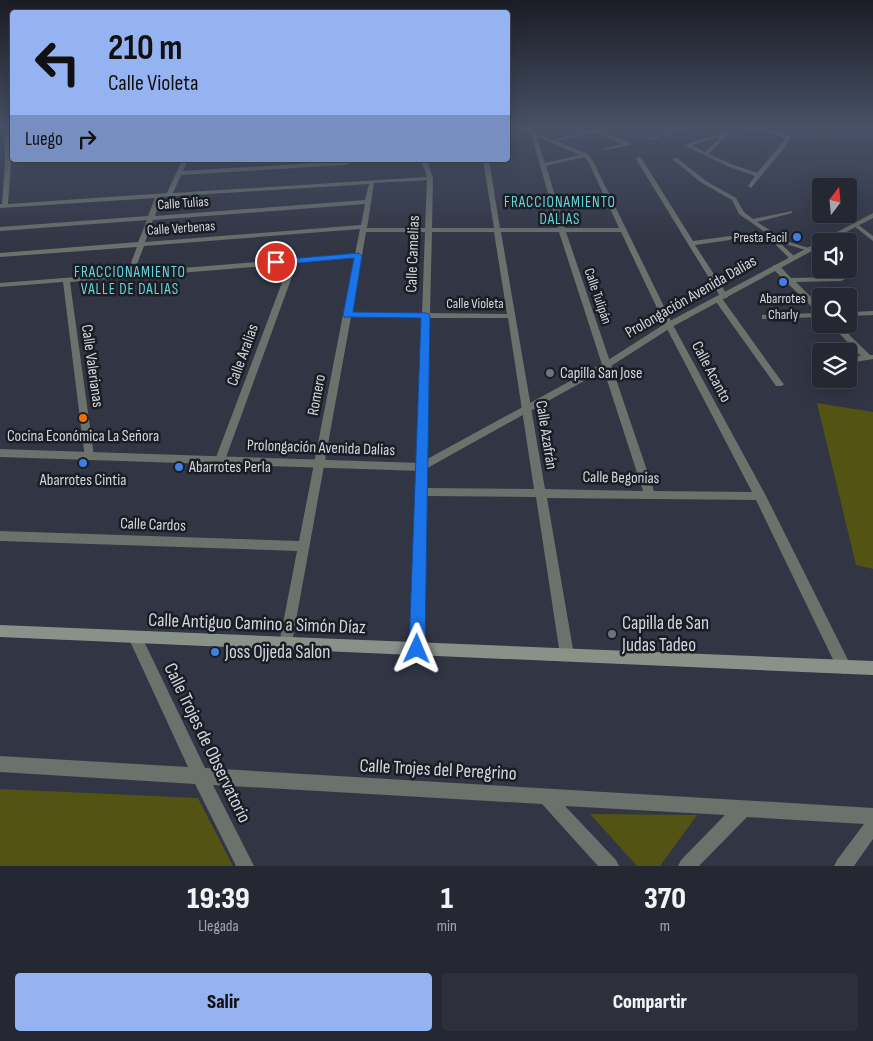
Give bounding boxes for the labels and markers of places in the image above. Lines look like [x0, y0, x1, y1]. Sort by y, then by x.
place label: Presta Facil [734, 229, 787, 246]
marker: Presta Facil [791, 231, 803, 243]
pin [255, 241, 297, 283]
marker: Abarrotes Charly [777, 276, 789, 288]
place label: Abarrotes Charly [759, 290, 806, 323]
place label: Capilla San Jose [560, 364, 642, 383]
marker: Capilla San Jose [544, 367, 556, 379]
marker: Cocina Económica La Señora [77, 412, 89, 424]
place label: Cocina Económica La Señora [7, 427, 159, 446]
marker: Abarrotes Cintia [77, 457, 89, 469]
place label: Abarrotes Perla [188, 458, 271, 477]
marker: Abarrotes Perla [173, 461, 185, 473]
place label: Abarrotes Cintia [39, 471, 126, 490]
place label: Capilla de San Judas Tadeo [621, 612, 709, 657]
marker: Capilla de San Judas Tadeo [606, 628, 618, 640]
place label: Joss Ojjeda Salon [224, 641, 330, 664]
marker: Joss Ojjeda Salon [209, 646, 221, 658]

